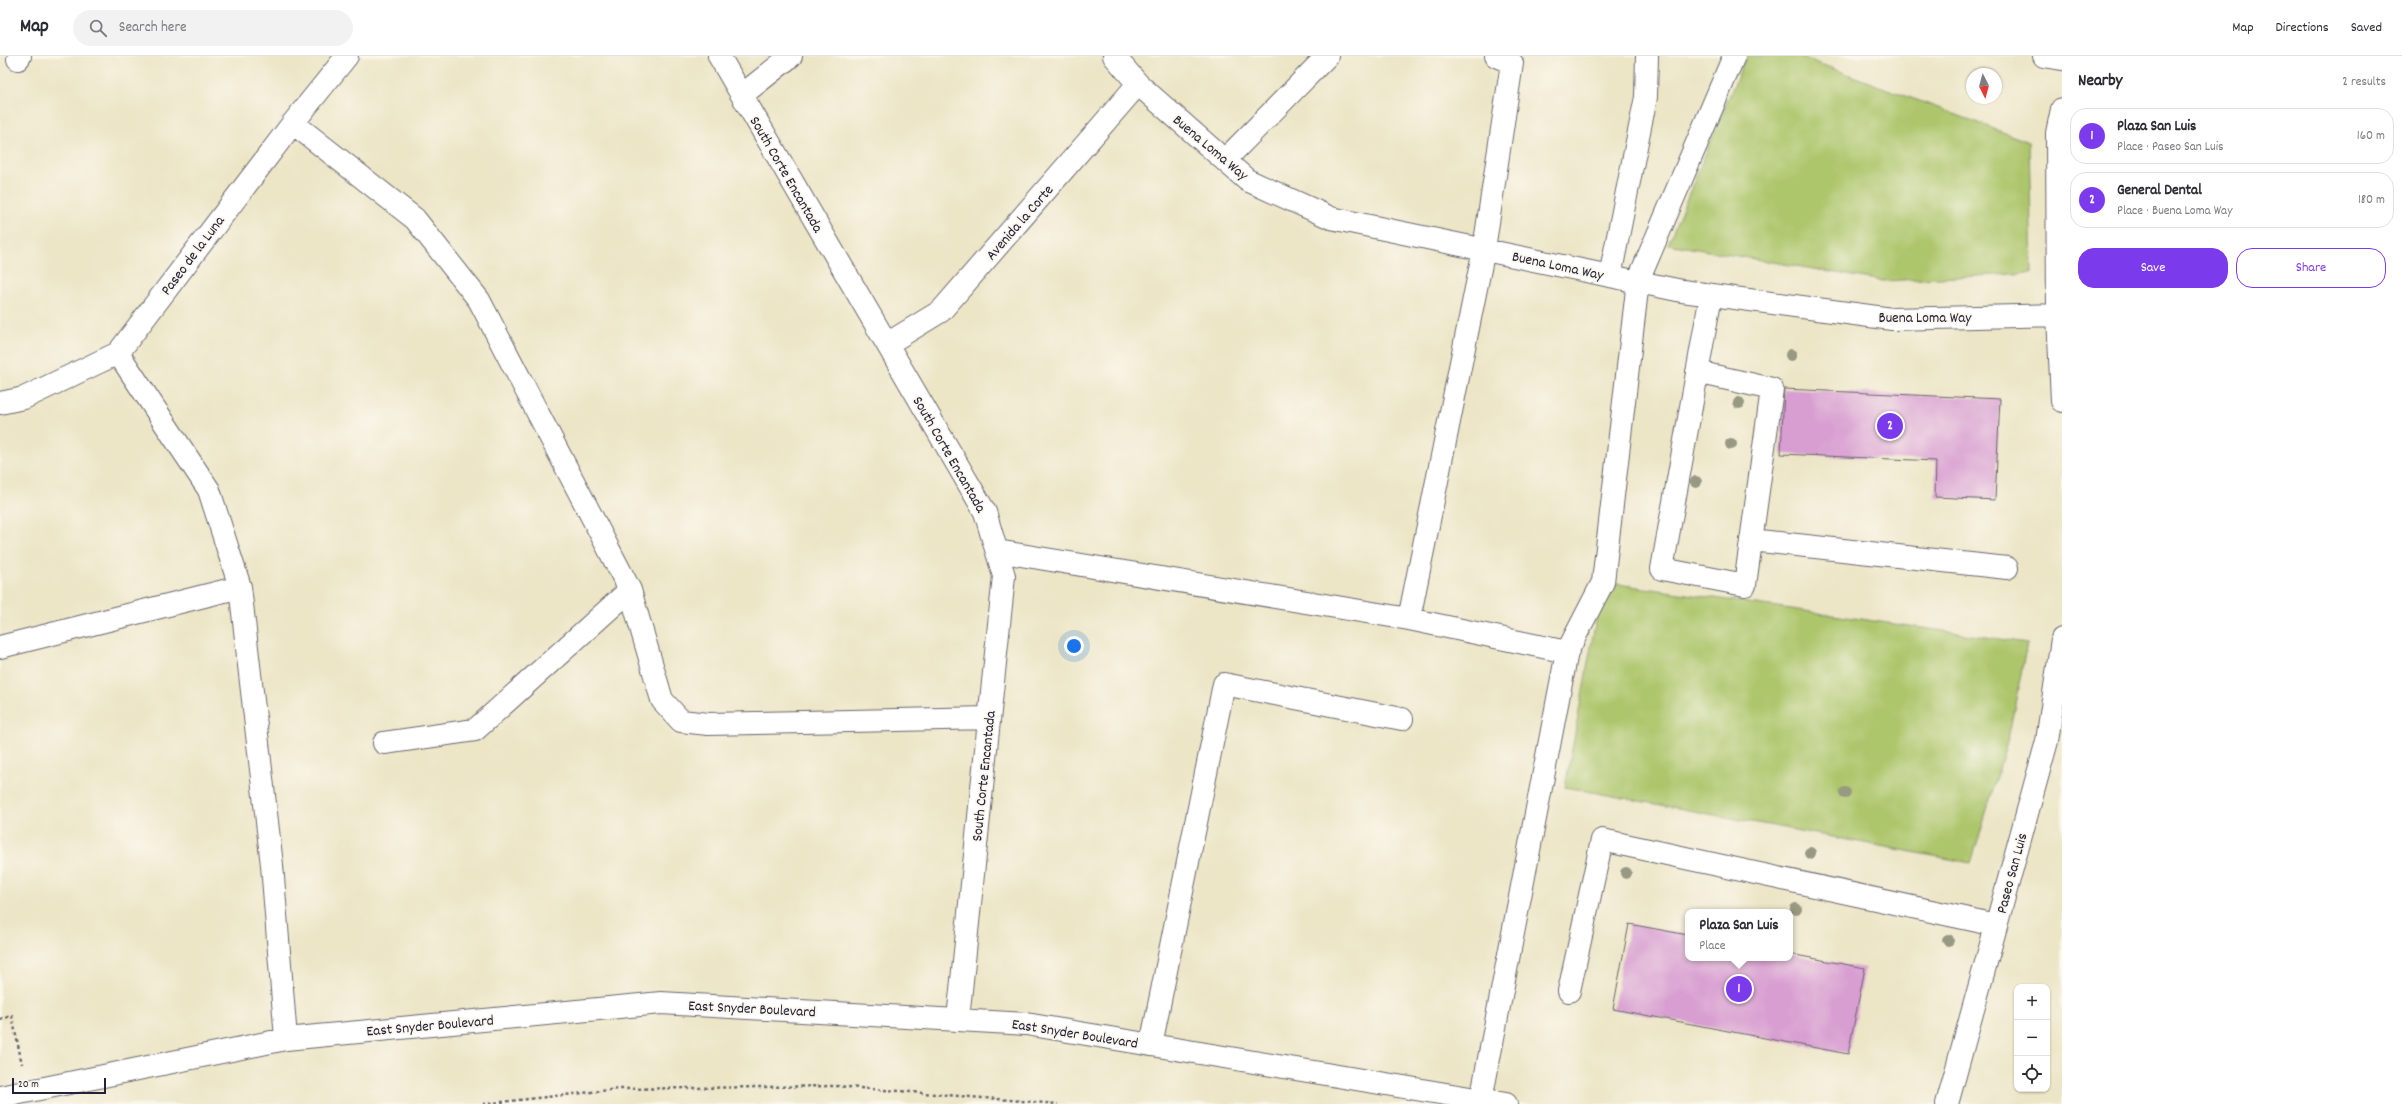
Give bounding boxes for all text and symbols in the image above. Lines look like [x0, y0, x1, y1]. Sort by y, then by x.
search box [73, 10, 353, 46]
text: Map [20, 14, 49, 41]
icon: search [87, 17, 109, 39]
text: Search here [119, 17, 187, 39]
text: Map [2232, 18, 2254, 38]
text: Directions [2276, 18, 2329, 38]
text: Saved [2351, 18, 2382, 38]
north arrow [1966, 68, 2002, 104]
text: Nearby [2078, 70, 2122, 94]
text: 2 results [2342, 73, 2386, 92]
street label: Buena Loma Way [1167, 110, 1253, 187]
street label: South Corte Encantada [743, 113, 828, 238]
text: Plaza San Luis [2117, 116, 2196, 138]
text: 1 [2091, 127, 2093, 146]
text: 160 m [2357, 127, 2385, 146]
text: Place · Paseo San Luis [2117, 138, 2224, 157]
street label: Avenida la Corte [981, 180, 1060, 266]
text: General Dental [2117, 180, 2202, 202]
text: 2 [2089, 191, 2095, 210]
text: 180 m [2358, 191, 2385, 210]
text: Place · Buena Loma Way [2117, 202, 2232, 221]
street label: Paseo de la Luna [156, 211, 231, 301]
street label: Buena Loma Way [1510, 247, 1606, 288]
button: Save [2078, 248, 2228, 288]
button: Share [2236, 248, 2386, 288]
street label: Buena Loma Way [1879, 308, 1972, 330]
street label: South Corte Encantada [906, 393, 991, 518]
pin: 2 [1877, 411, 1903, 441]
your location [1064, 636, 1084, 656]
street label: South Corte Encantada [967, 709, 1003, 843]
street label: Paseo San Luis [1992, 831, 2034, 916]
popup [1685, 909, 1793, 961]
text: Plaza San Luis [1699, 915, 1779, 937]
text: Place [1699, 937, 1725, 956]
pin: 1 [1726, 974, 1752, 1004]
map controls [2014, 984, 2050, 1092]
button: + [2014, 984, 2050, 1020]
street label: East Snyder Boulevard [688, 996, 816, 1024]
street label: East Snyder Boulevard [366, 1010, 495, 1044]
street label: East Snyder Boulevard [1010, 1014, 1139, 1056]
button: − [2014, 1020, 2050, 1056]
button: locate [2014, 1056, 2050, 1092]
scale bar [12, 1076, 106, 1095]
text: 20 m [18, 1077, 39, 1093]

